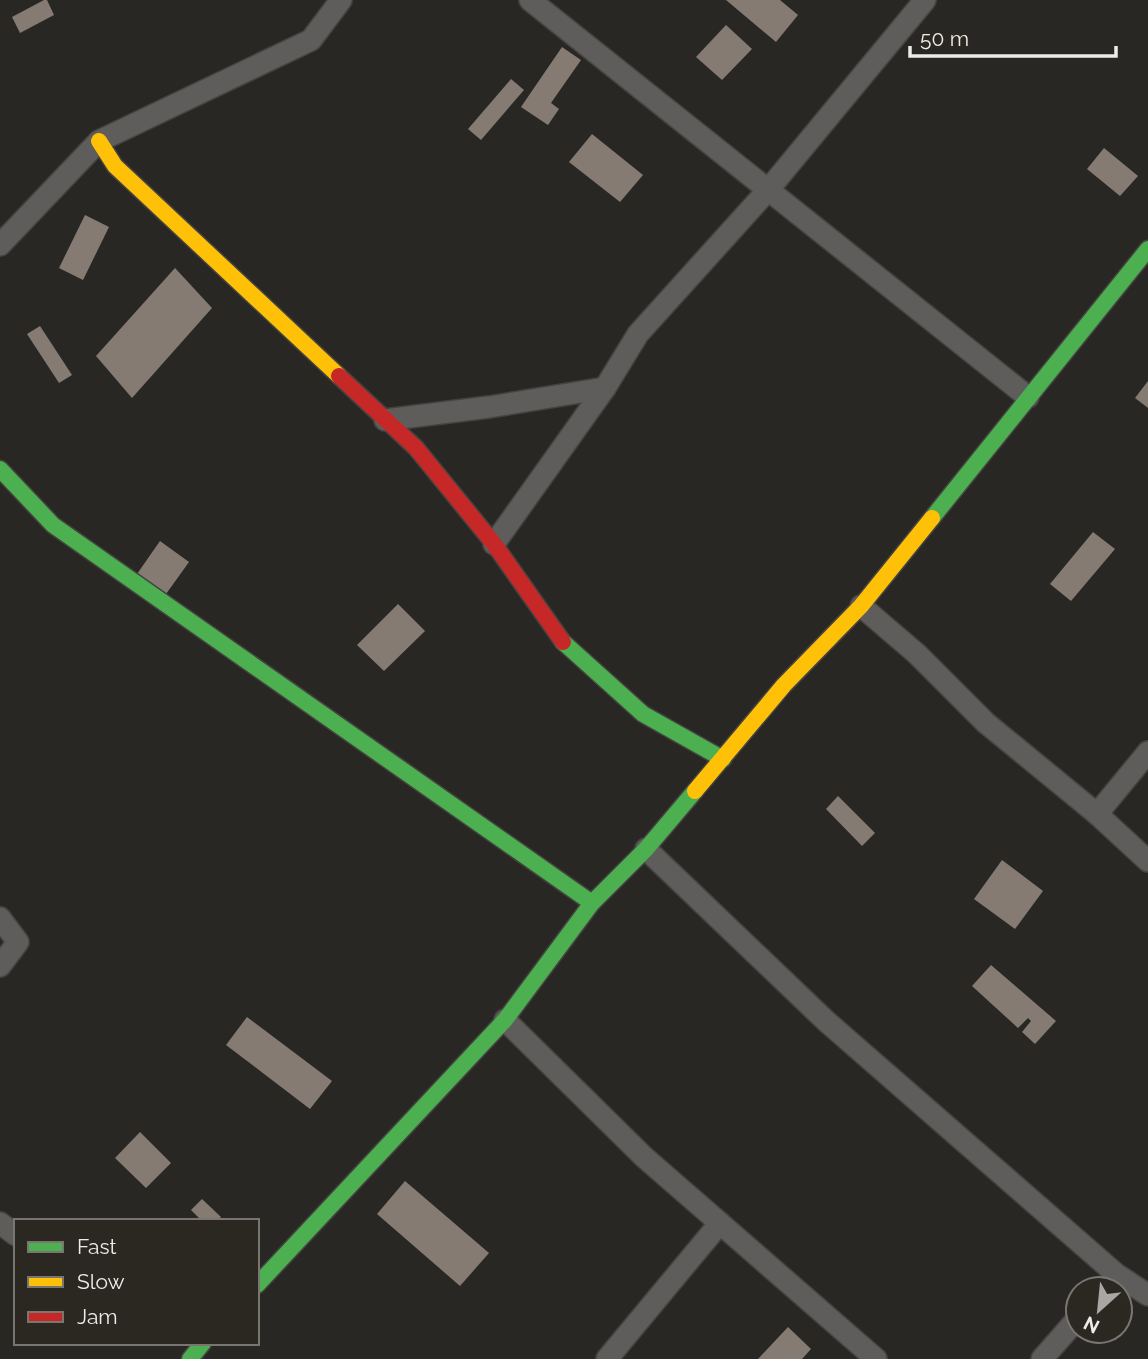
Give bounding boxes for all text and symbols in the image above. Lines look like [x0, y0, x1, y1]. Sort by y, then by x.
scale bar [910, 14, 1116, 58]
text: 50 m [920, 26, 969, 51]
legend [14, 1219, 259, 1345]
text: Fast [77, 1234, 117, 1259]
text: Slow [77, 1269, 125, 1294]
north arrow [1064, 1275, 1134, 1345]
text: Jam [77, 1304, 118, 1329]
text: N [1080, 1312, 1103, 1338]

